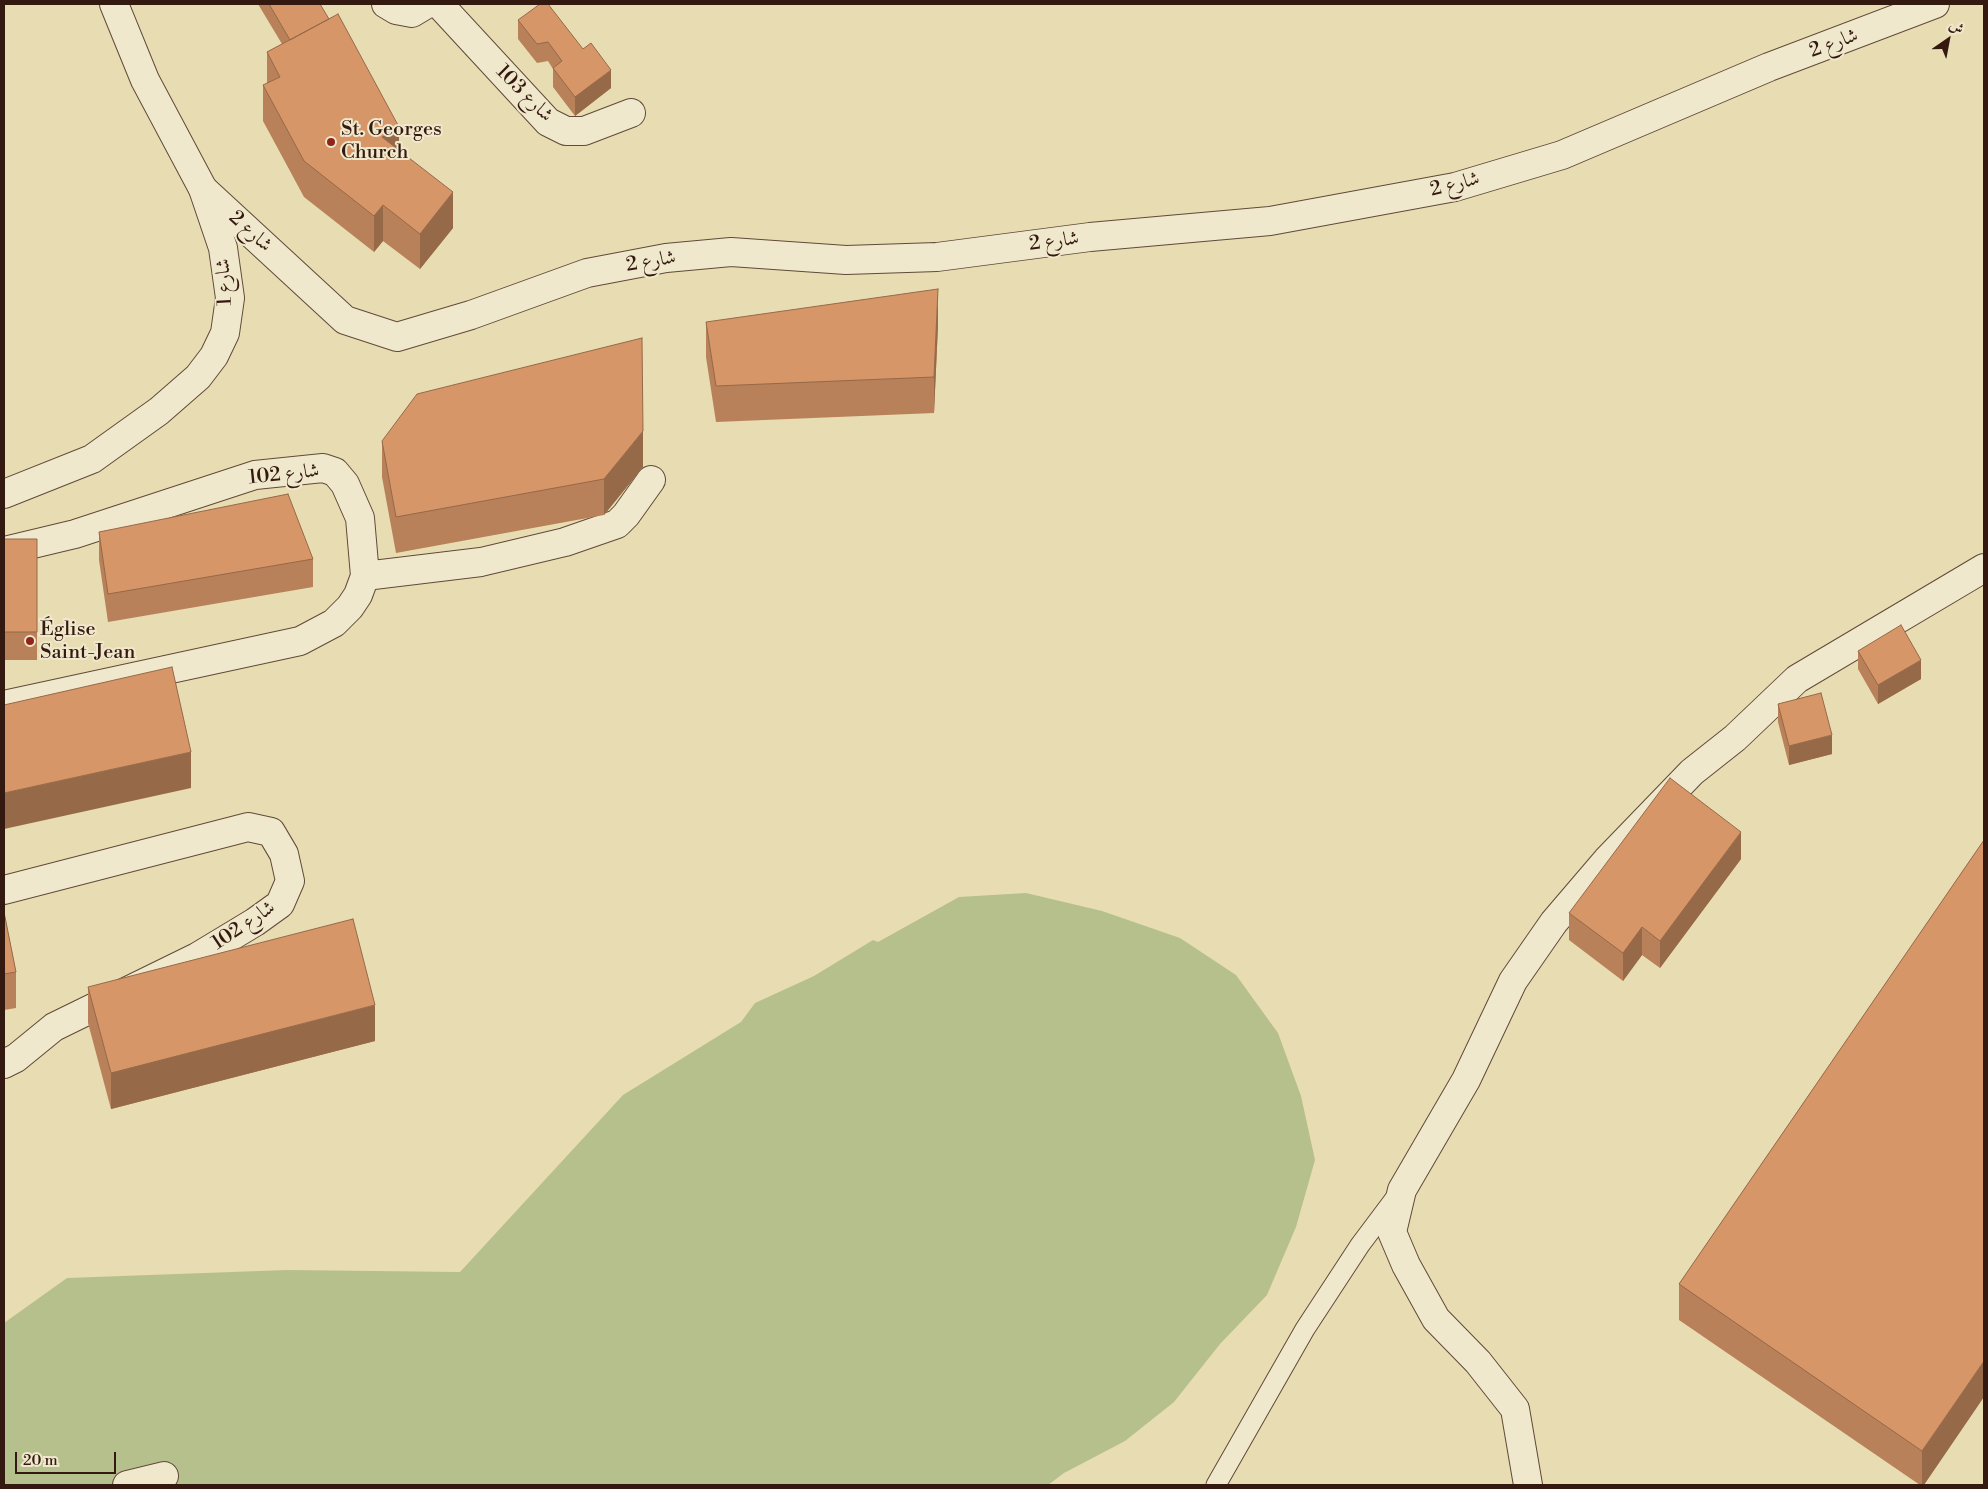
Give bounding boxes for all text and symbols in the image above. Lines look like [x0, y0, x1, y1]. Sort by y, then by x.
north arrow [1923, 15, 1973, 65]
text: ش [1945, 16, 1967, 39]
street label: شارع 2 [1806, 24, 1862, 64]
street label: شارع 103 [490, 60, 558, 128]
place label: St. Georges Church [341, 118, 442, 165]
marker: St. Georges Church [325, 136, 337, 148]
street label: شارع 2 [1428, 167, 1482, 203]
street label: شارع 2 [223, 206, 277, 258]
street label: شارع 2 [1028, 227, 1080, 257]
street label: شارع 2 [624, 246, 678, 278]
street label: شارع 1 [212, 258, 238, 306]
street label: شارع 102 [247, 459, 321, 491]
place label: Église Saint-Jean [40, 618, 135, 665]
marker: Église Saint-Jean [24, 635, 36, 647]
street label: شارع 102 [208, 896, 280, 956]
scale bar [18, 1442, 119, 1474]
text: 20 m [23, 1451, 58, 1470]

